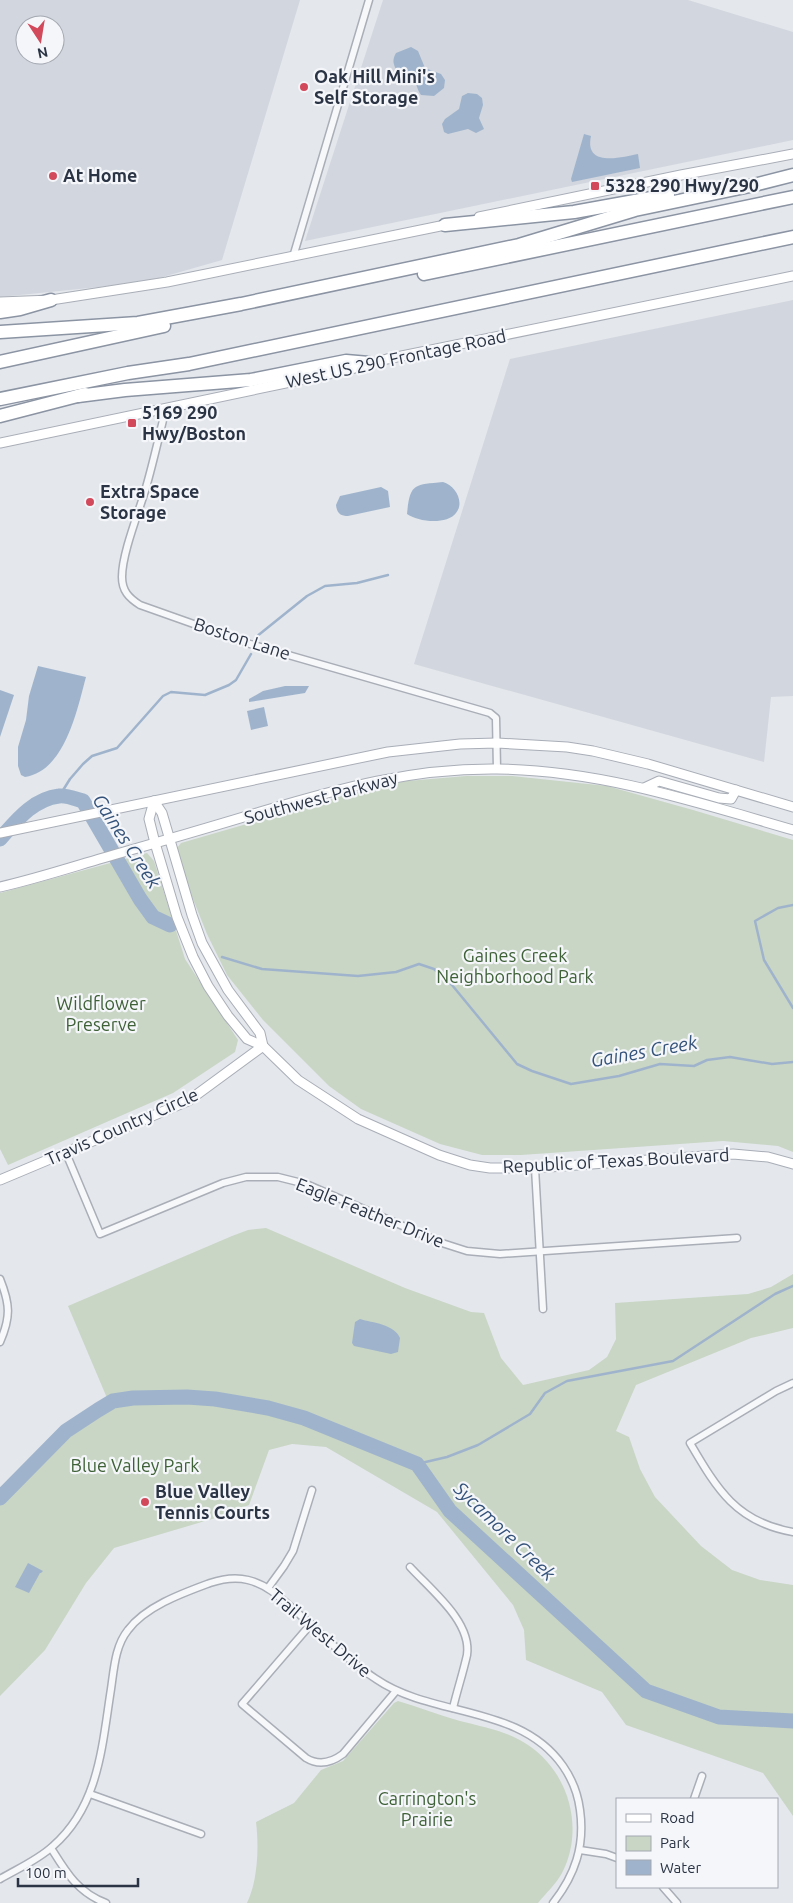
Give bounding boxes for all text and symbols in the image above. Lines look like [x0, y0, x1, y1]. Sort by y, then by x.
north arrow [15, 15, 65, 65]
text: N [36, 44, 49, 62]
place label: Oak Hill Mini's Self Storage [314, 66, 435, 107]
marker: Oak Hill Mini's Self Storage [298, 81, 310, 93]
place label: At Home [63, 165, 137, 185]
marker: At Home [47, 170, 59, 182]
place label: 5328 290 Hwy/290 [605, 175, 759, 195]
marker: 5328 290 Hwy/290 [589, 180, 601, 192]
street label: West US 290 Frontage Road [284, 325, 508, 391]
place label: 5169 290 Hwy/Boston [142, 402, 246, 443]
marker: 5169 290 Hwy/Boston [126, 417, 138, 429]
place label: Extra Space Storage [100, 481, 200, 522]
marker: Extra Space Storage [84, 496, 96, 508]
street label: Boston Lane [191, 613, 293, 663]
street label: Southwest Parkway [242, 767, 400, 827]
water label: Gaines Creek [88, 790, 166, 892]
park label: Gaines Creek Neighborhood Park [436, 945, 594, 986]
park label: Wildflower Preserve [56, 993, 146, 1034]
water label: Gaines Creek [589, 1031, 699, 1071]
street label: Travis Country Circle [42, 1083, 201, 1169]
street label: Republic of Texas Boulevard [502, 1144, 730, 1176]
street label: Eagle Feather Drive [293, 1173, 447, 1251]
park label: Blue Valley Park [71, 1455, 199, 1475]
water label: Sycamore Creek [449, 1476, 560, 1585]
place label: Blue Valley Tennis Courts [155, 1481, 270, 1522]
marker: Blue Valley Tennis Courts [139, 1496, 151, 1508]
street label: Trail West Drive [266, 1584, 376, 1681]
park label: Carrington's Prairie [378, 1788, 476, 1829]
legend [616, 1798, 778, 1888]
text: Road [660, 1809, 695, 1826]
text: Park [660, 1834, 690, 1851]
scale bar [18, 1856, 138, 1888]
text: Water [660, 1859, 701, 1876]
text: 100 m [25, 1864, 67, 1881]

